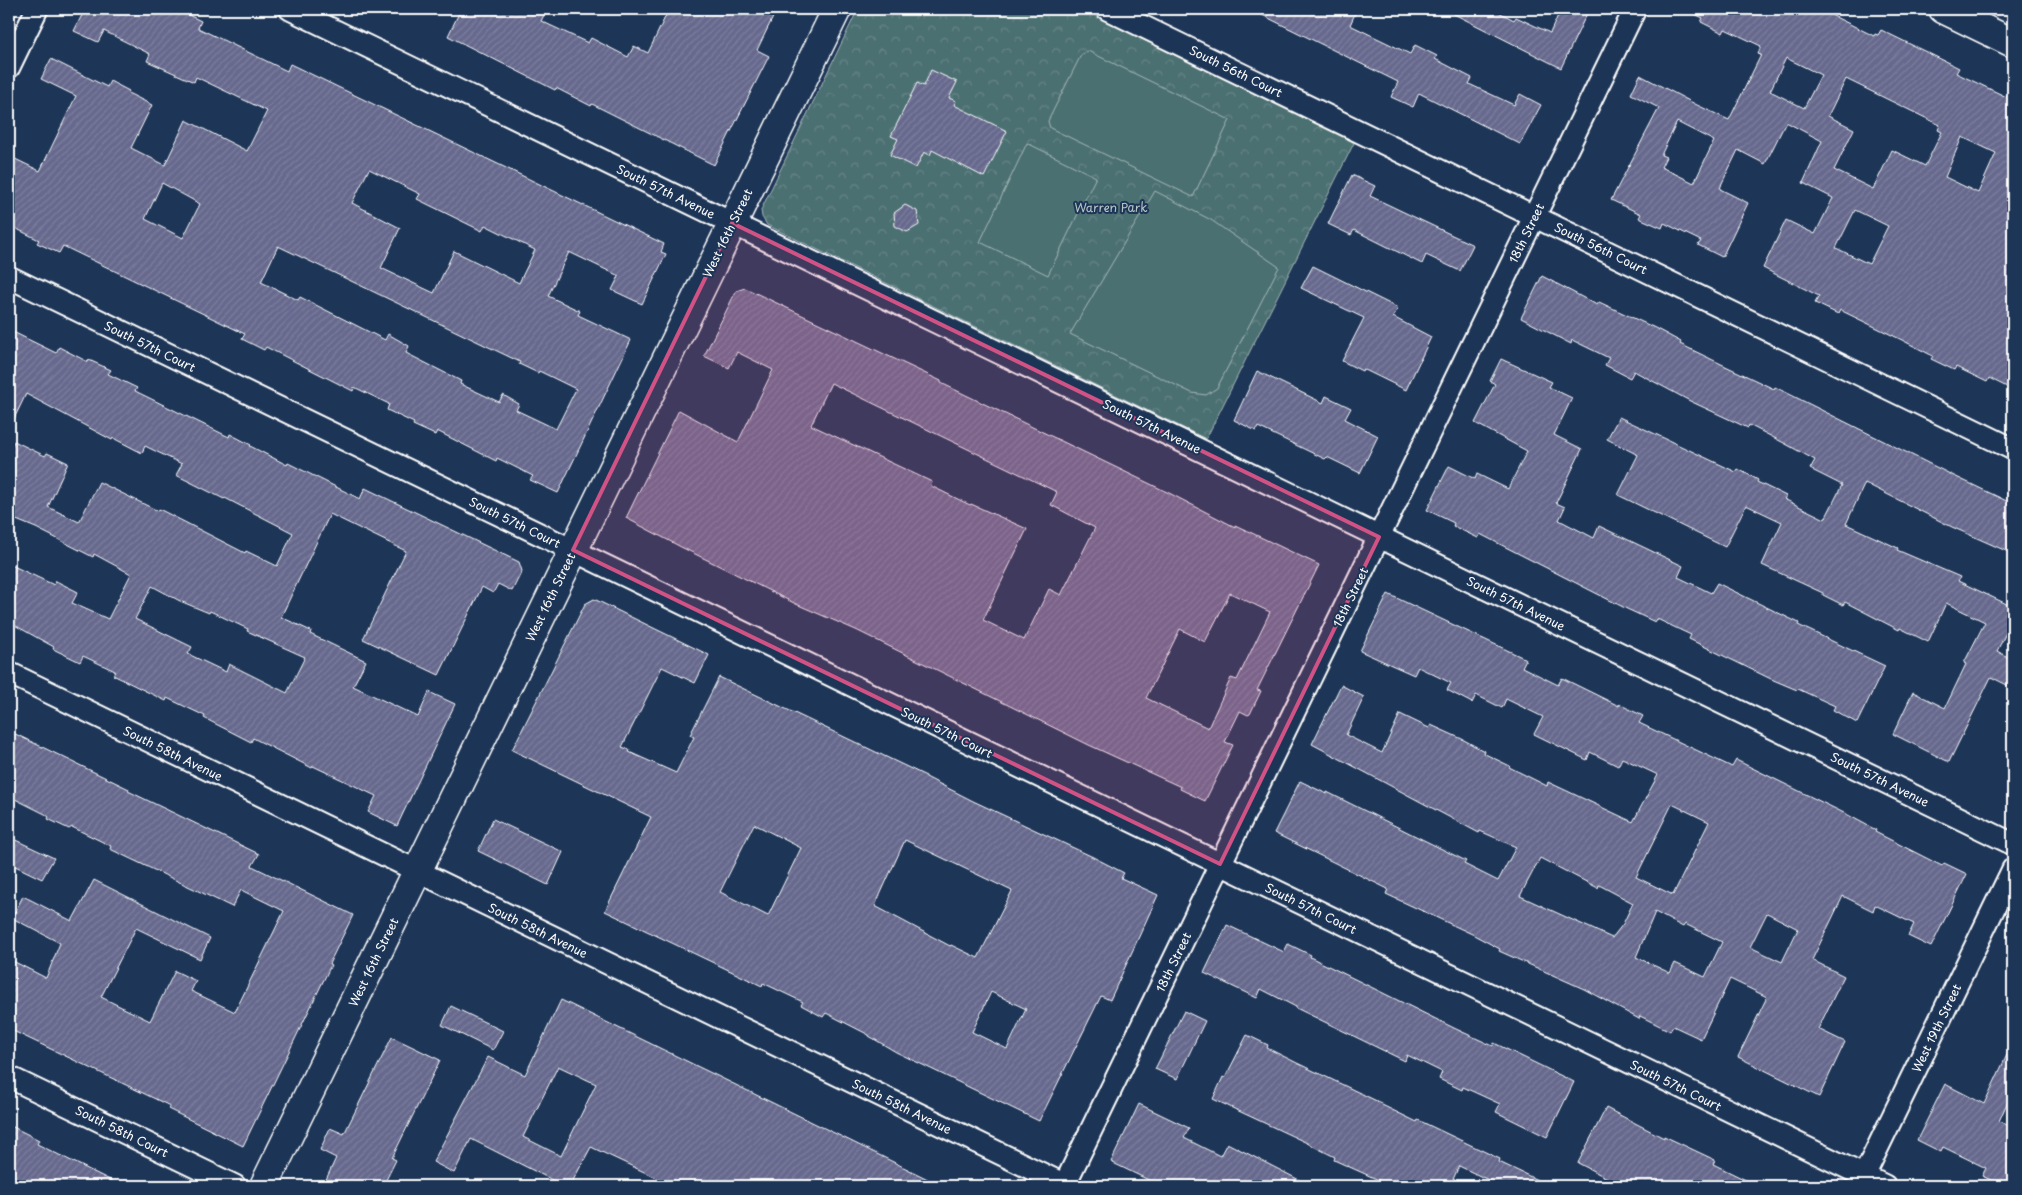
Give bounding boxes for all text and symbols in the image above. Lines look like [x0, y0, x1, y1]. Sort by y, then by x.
street label: South 56th Court [1186, 41, 1286, 101]
street label: South 57th Avenue [614, 159, 719, 223]
street label: West 16th Street [698, 185, 756, 281]
park label: Warren Park [1074, 198, 1148, 216]
street label: 18th Street [1504, 200, 1548, 266]
street label: South 56th Court [1551, 218, 1651, 278]
street label: South 57th Court [101, 316, 199, 376]
street label: South 57th Avenue [1100, 394, 1205, 458]
street label: South 57th Court [466, 492, 564, 552]
street label: West 16th Street [521, 549, 579, 645]
street label: 18th Street [1328, 564, 1372, 630]
street label: South 57th Avenue [1464, 571, 1569, 635]
street label: South 57th Court [898, 702, 996, 762]
street label: South 58th Avenue [120, 721, 226, 785]
street label: South 57th Avenue [1828, 747, 1933, 811]
street label: South 57th Court [1262, 878, 1360, 938]
street label: South 58th Avenue [485, 898, 591, 962]
street label: West 16th Street [344, 914, 402, 1010]
street label: 18th Street [1151, 929, 1195, 995]
street label: West 19th Street [1907, 981, 1965, 1075]
street label: South 57th Court [1627, 1055, 1725, 1115]
street label: South 58th Avenue [849, 1074, 955, 1138]
street label: South 58th Court [73, 1101, 172, 1161]

